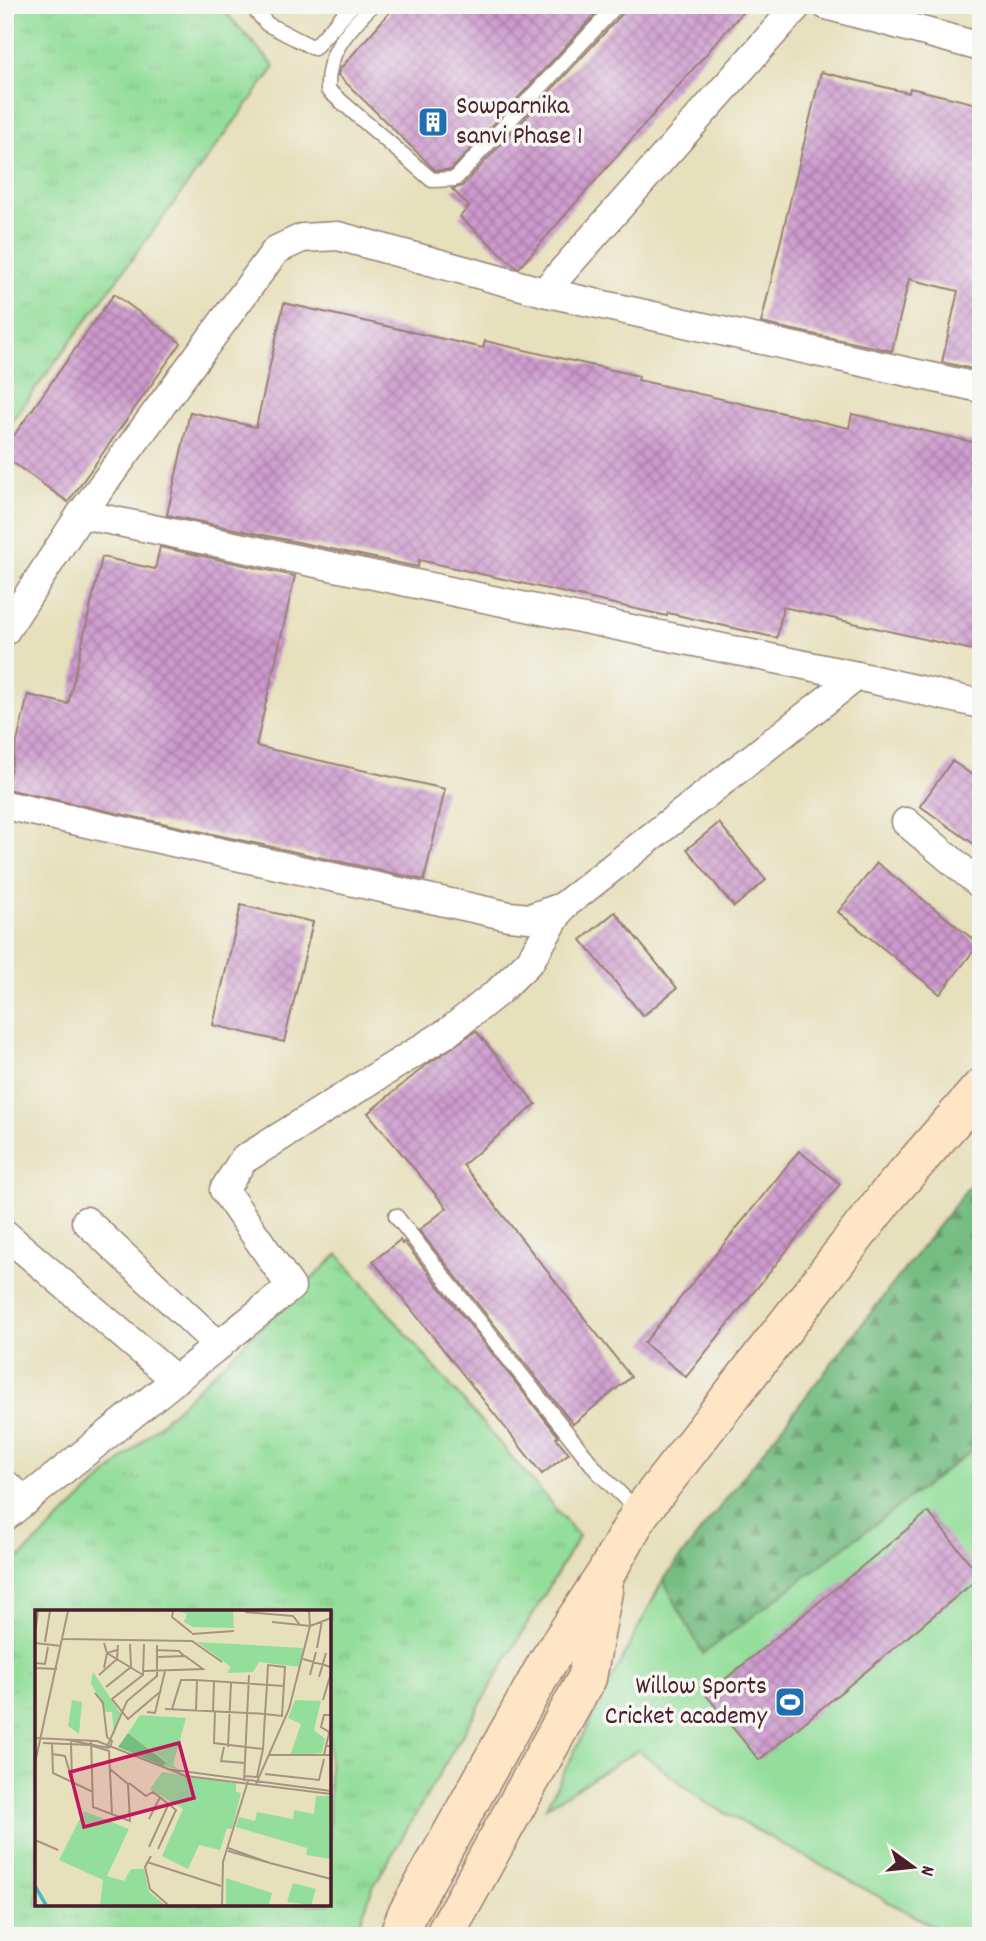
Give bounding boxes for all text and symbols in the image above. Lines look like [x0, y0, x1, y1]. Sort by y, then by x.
place label: Sowparnika sanvi Phase 1 [456, 89, 583, 156]
building icon: Sowparnika sanvi Phase 1 [416, 105, 450, 139]
inset map [35, 1610, 331, 1906]
place label: Willow Sports Cricket academy [605, 1669, 767, 1736]
sports icon: Willow Sports Cricket academy [773, 1685, 807, 1719]
north arrow [878, 1832, 948, 1902]
text: N [912, 1862, 940, 1879]

